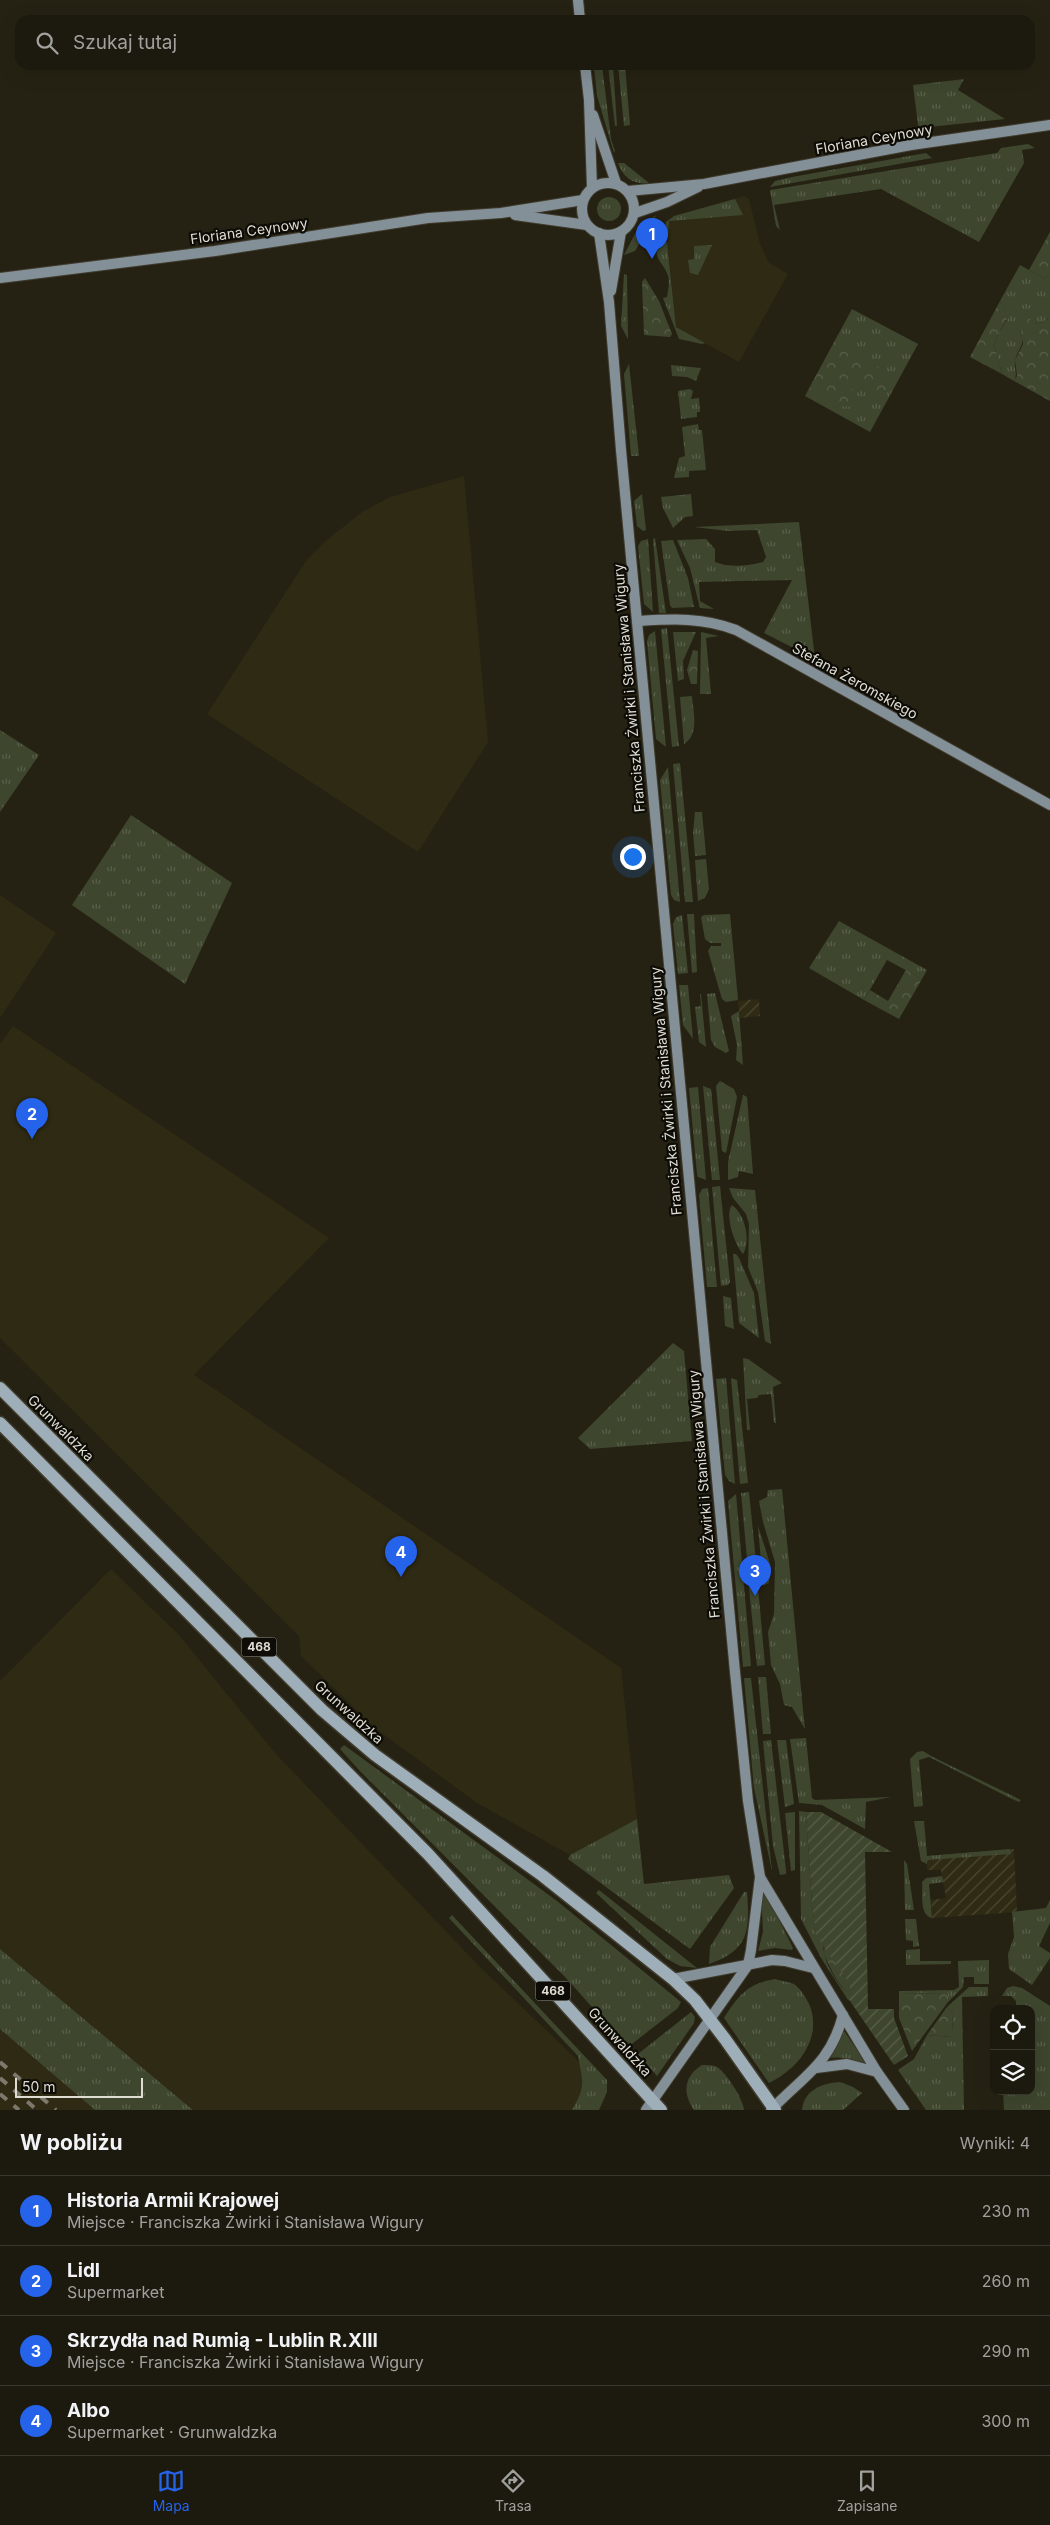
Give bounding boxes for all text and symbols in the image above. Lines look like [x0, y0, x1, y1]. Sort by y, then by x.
search box [15, 15, 1035, 70]
icon: search [33, 29, 61, 57]
text: Szukaj tutaj [73, 31, 177, 54]
street label: Floriana Ceynowy [814, 120, 934, 157]
street label: Floriana Ceynowy [189, 214, 309, 247]
pin: 1 [636, 218, 668, 259]
street label: Franciszka Żwirki i Stanisława Wigury [609, 563, 648, 813]
street label: Stefana Żeromskiego [790, 639, 921, 722]
your location [620, 844, 646, 870]
street label: Franciszka Żwirki i Stanisława Wigury [646, 966, 685, 1216]
pin: 2 [16, 1098, 48, 1139]
street label: Franciszka Żwirki i Stanisława Wigury [684, 1369, 723, 1619]
street label: Grunwaldzka [25, 1391, 98, 1464]
pin: 4 [385, 1536, 417, 1577]
pin: 3 [739, 1555, 771, 1596]
road number: 468 [242, 1638, 276, 1656]
street label: Grunwaldzka [311, 1676, 387, 1747]
road number: 468 [536, 1982, 570, 2000]
street label: Grunwaldzka [585, 2004, 656, 2080]
map controls [990, 2005, 1035, 2095]
button: locate [990, 2005, 1035, 2050]
button: layers [990, 2050, 1035, 2095]
scale bar [15, 2075, 142, 2098]
text: 50 m [22, 2078, 56, 2095]
text: W pobliżu [20, 2130, 123, 2155]
text: Wyniki: 4 [960, 2133, 1030, 2153]
text: Historia Armii Krajowej [67, 2189, 279, 2212]
text: 1 [33, 2201, 39, 2221]
text: 230 m [982, 2201, 1030, 2221]
text: Miejsce · Franciszka Żwirki i Stanisława Wigury [67, 2212, 424, 2232]
text: Lidl [67, 2259, 100, 2282]
text: 2 [31, 2271, 41, 2291]
text: 260 m [982, 2271, 1030, 2291]
text: Supermarket [67, 2282, 164, 2302]
text: Skrzydła nad Rumią - Lublin R.XIII [67, 2329, 378, 2352]
text: 3 [31, 2341, 41, 2361]
text: 290 m [982, 2341, 1030, 2361]
text: Miejsce · Franciszka Żwirki i Stanisława Wigury [67, 2352, 424, 2372]
text: Albo [67, 2399, 110, 2422]
text: 4 [31, 2411, 41, 2431]
text: 300 m [981, 2411, 1030, 2431]
text: Supermarket · Grunwaldzka [67, 2422, 277, 2442]
tab: Mapa [153, 2467, 190, 2514]
tab: Trasa [495, 2467, 532, 2514]
tab: Zapisane [837, 2467, 897, 2514]

